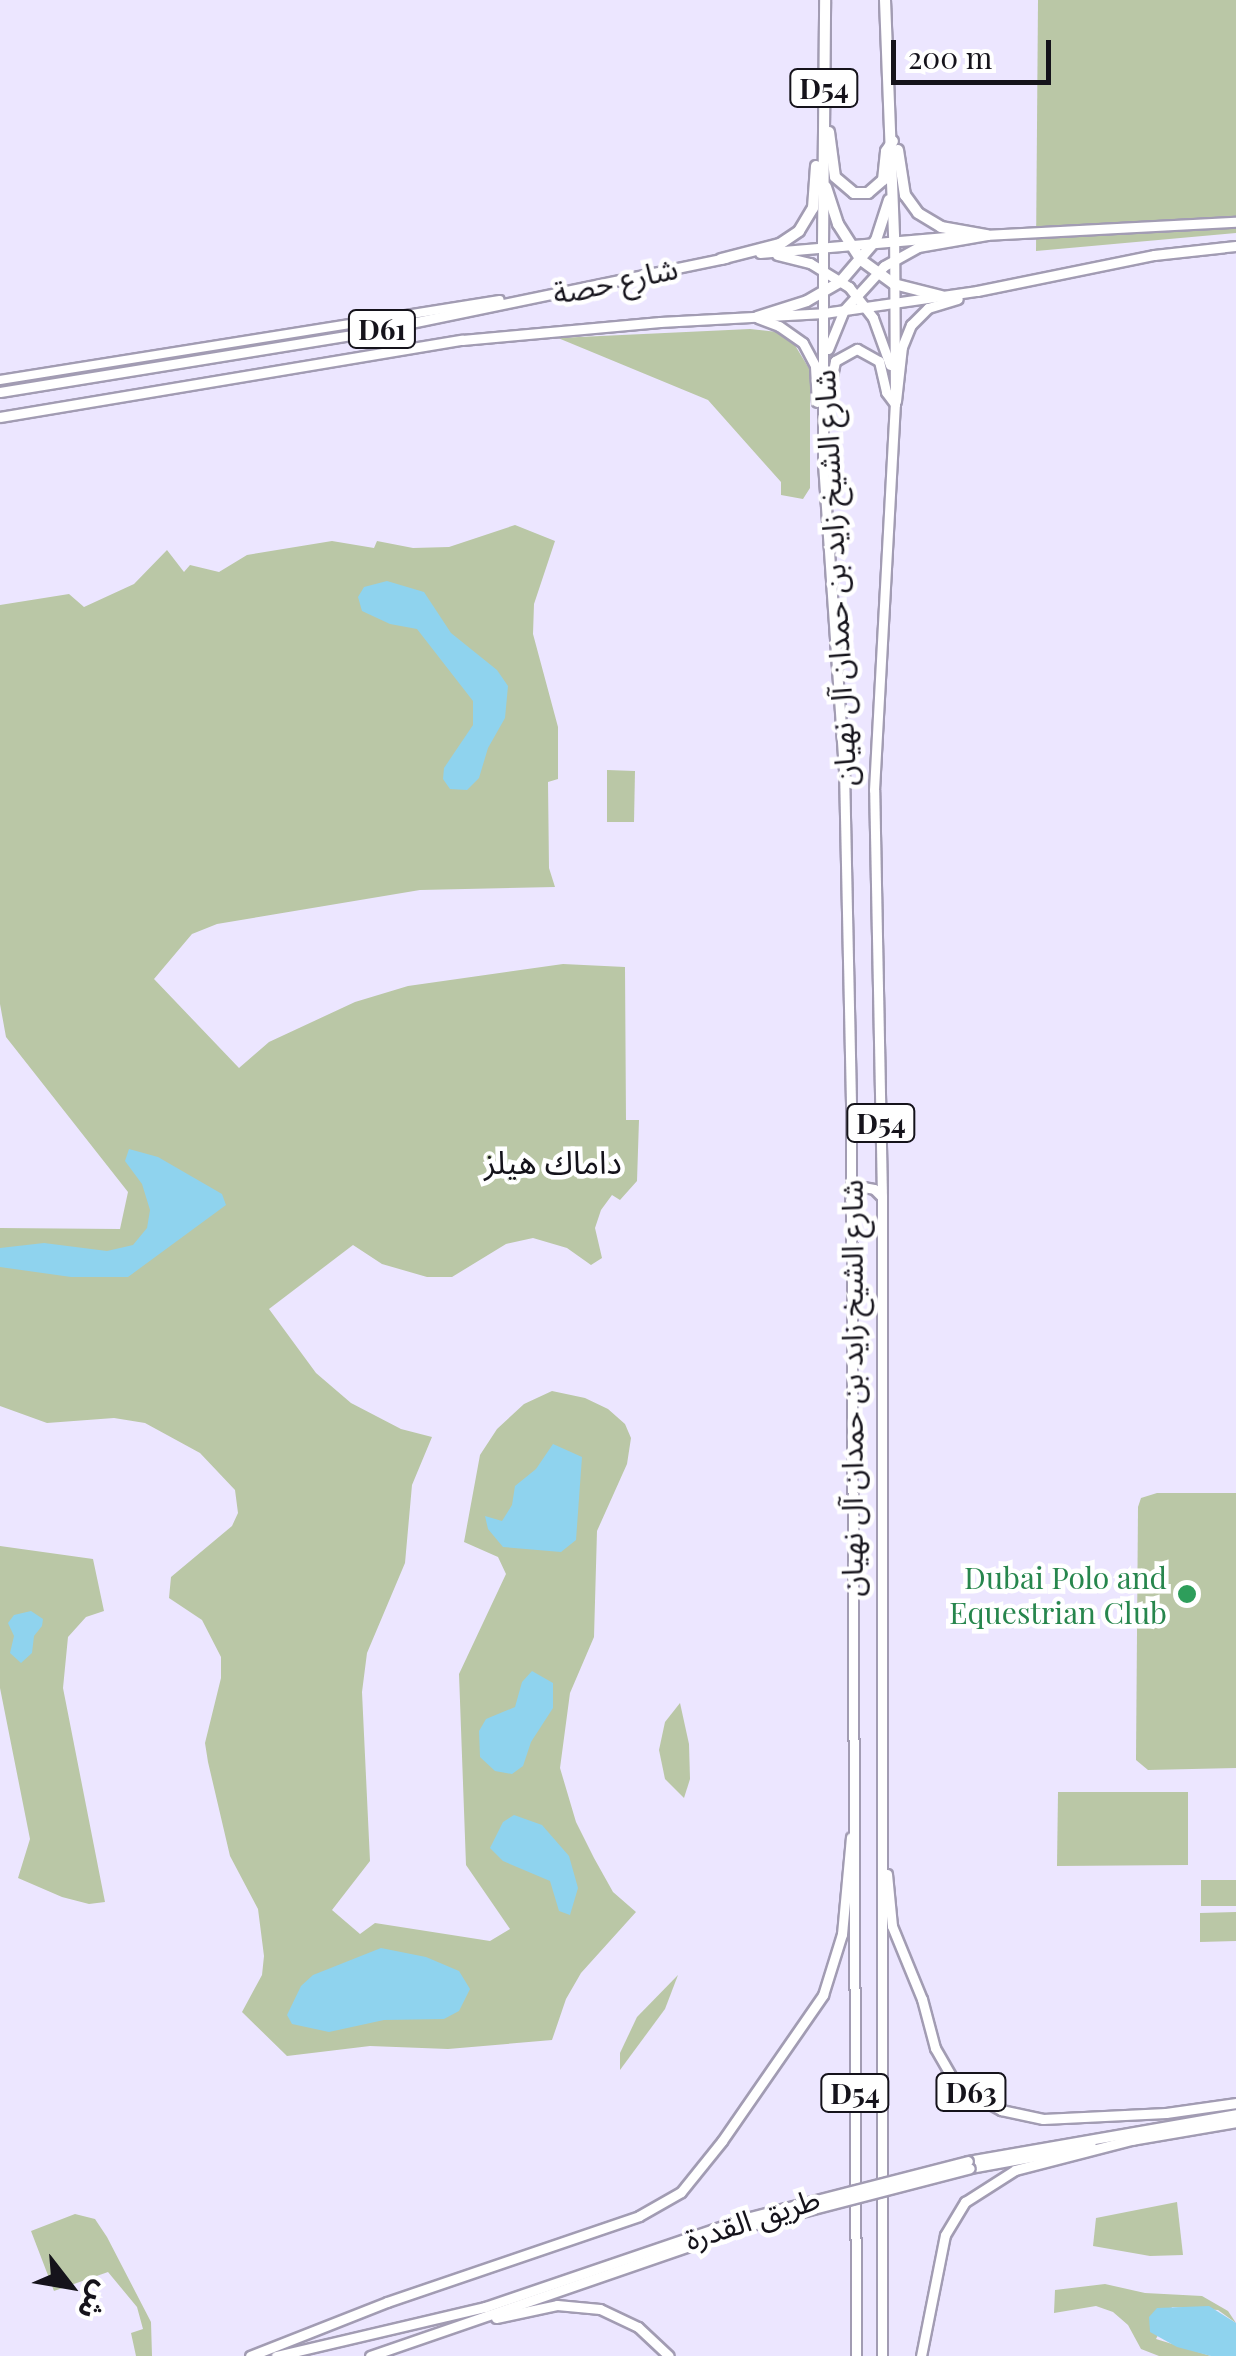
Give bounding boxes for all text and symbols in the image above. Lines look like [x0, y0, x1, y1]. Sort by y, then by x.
scale bar [896, 20, 1056, 82]
text: 200 m [908, 37, 992, 77]
road number: D54 [789, 65, 859, 111]
street label: شارع حصة [549, 249, 681, 311]
road number: D61 [347, 306, 417, 352]
street label: شارع الشيخ زايد بن حمدان آل نهيان [805, 369, 863, 787]
road number: D54 [846, 1100, 916, 1146]
district label: داماك هيلز [484, 1142, 622, 1180]
street label: شارع الشيخ زايد بن حمدان آل نهيان [833, 1180, 869, 1596]
place label: Dubai Polo and Equestrian Club [949, 1559, 1167, 1630]
marker: Dubai Polo and Equestrian Club [1176, 1583, 1198, 1605]
road number: D63 [934, 2069, 1008, 2115]
road number: D54 [820, 2070, 890, 2116]
street label: طريق القدرة [680, 2179, 824, 2257]
north arrow [20, 2236, 120, 2336]
text: ش [70, 2276, 122, 2328]

